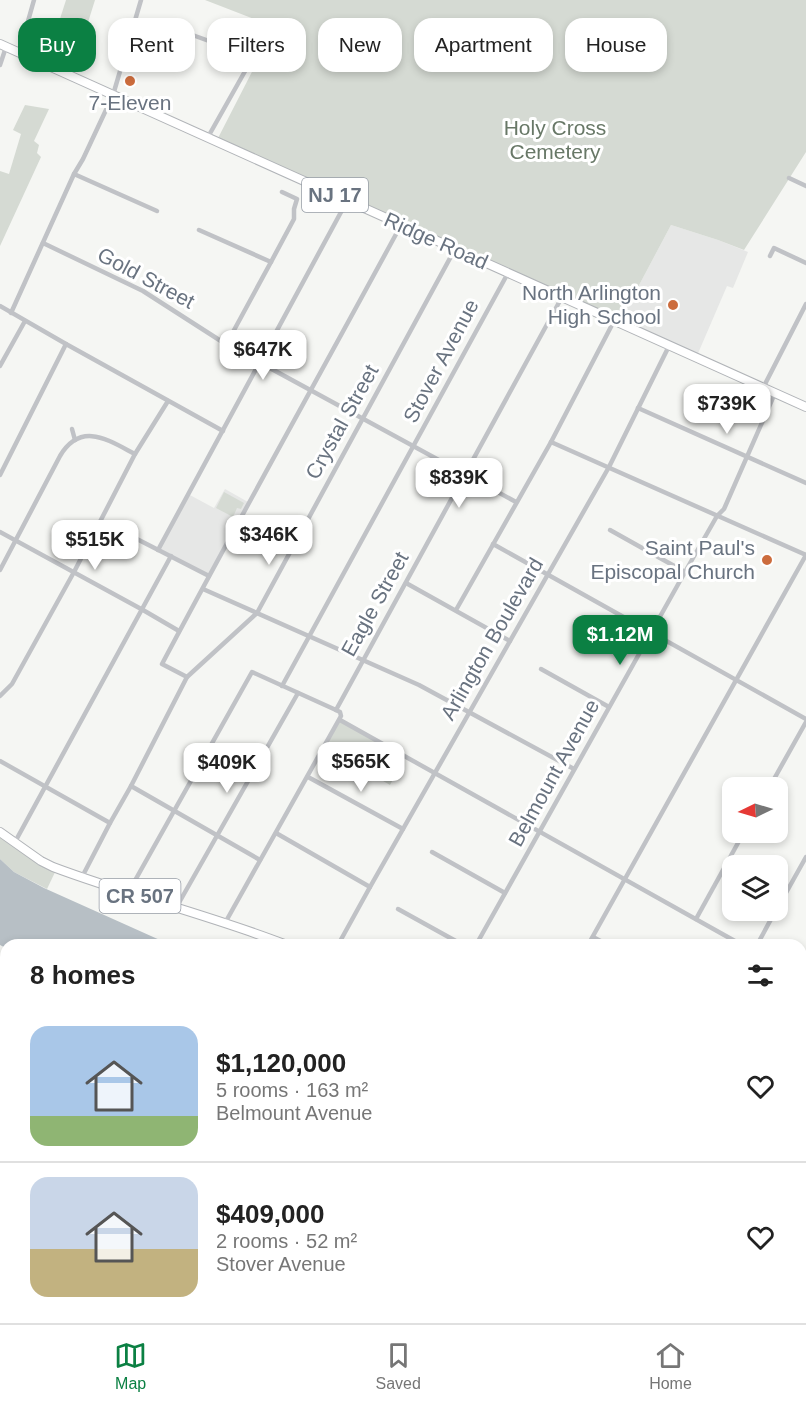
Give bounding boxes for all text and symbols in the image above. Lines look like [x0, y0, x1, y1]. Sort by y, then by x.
chip: Buy [18, 18, 96, 72]
chip: Rent [108, 18, 195, 72]
chip: Filters [207, 18, 306, 72]
chip: New [318, 18, 402, 72]
chip: Apartment [414, 18, 553, 72]
chip: House [565, 18, 667, 72]
marker: 7-Eleven [123, 74, 137, 88]
place label: 7-Eleven [89, 91, 171, 114]
park label: Holy Cross Cemetery [504, 116, 606, 163]
road number: NJ 17 [302, 178, 368, 212]
street label: Ridge Road [381, 207, 492, 274]
street label: Gold Street [94, 242, 199, 313]
place label: North Arlington High School [522, 281, 661, 328]
street label: Stover Avenue [398, 295, 483, 426]
marker: North Arlington High School [666, 298, 680, 312]
pin: $647K [221, 330, 305, 381]
text: $647K [234, 338, 292, 360]
street label: Crystal Street [301, 360, 383, 483]
pin: $739K [685, 384, 769, 435]
text: $739K [698, 392, 756, 414]
pin: $839K [417, 458, 501, 509]
text: $839K [430, 466, 488, 488]
pin: $346K [227, 515, 311, 566]
pin: $515K [53, 520, 137, 571]
text: $346K [240, 523, 298, 545]
text: $515K [66, 528, 124, 550]
place label: Saint Paul's Episcopal Church [590, 536, 755, 583]
street label: Eagle Street [336, 547, 413, 660]
marker: Saint Paul's Episcopal Church [760, 553, 774, 567]
street label: Arlington Boulevard [436, 554, 547, 724]
pin: $1.12M [571, 615, 669, 666]
text: $1.12M [587, 623, 653, 645]
street label: Belmount Avenue [504, 695, 603, 850]
pin: $565K [319, 742, 403, 793]
pin: $409K [185, 743, 269, 794]
text: $565K [332, 750, 390, 772]
text: $409K [198, 751, 256, 773]
north arrow [722, 777, 788, 843]
map controls [722, 777, 788, 921]
button: layers [722, 855, 788, 921]
road number: CR 507 [100, 879, 180, 913]
icon: filters [744, 959, 777, 992]
text: 8 homes [30, 960, 136, 990]
text: $1,120,000 [216, 1048, 346, 1078]
icon: home [78, 1050, 150, 1122]
icon: heart [744, 1070, 777, 1103]
text: 5 rooms · 163 m² [216, 1079, 368, 1101]
text: Belmount Avenue [216, 1102, 372, 1124]
text: $409,000 [216, 1199, 324, 1229]
icon: home [78, 1201, 150, 1273]
icon: heart [744, 1221, 777, 1254]
text: 2 rooms · 52 m² [216, 1230, 357, 1252]
text: Stover Avenue [216, 1253, 346, 1275]
tab: Map [114, 1339, 147, 1393]
tab: Saved [375, 1339, 421, 1393]
tab: Home [649, 1339, 692, 1393]

